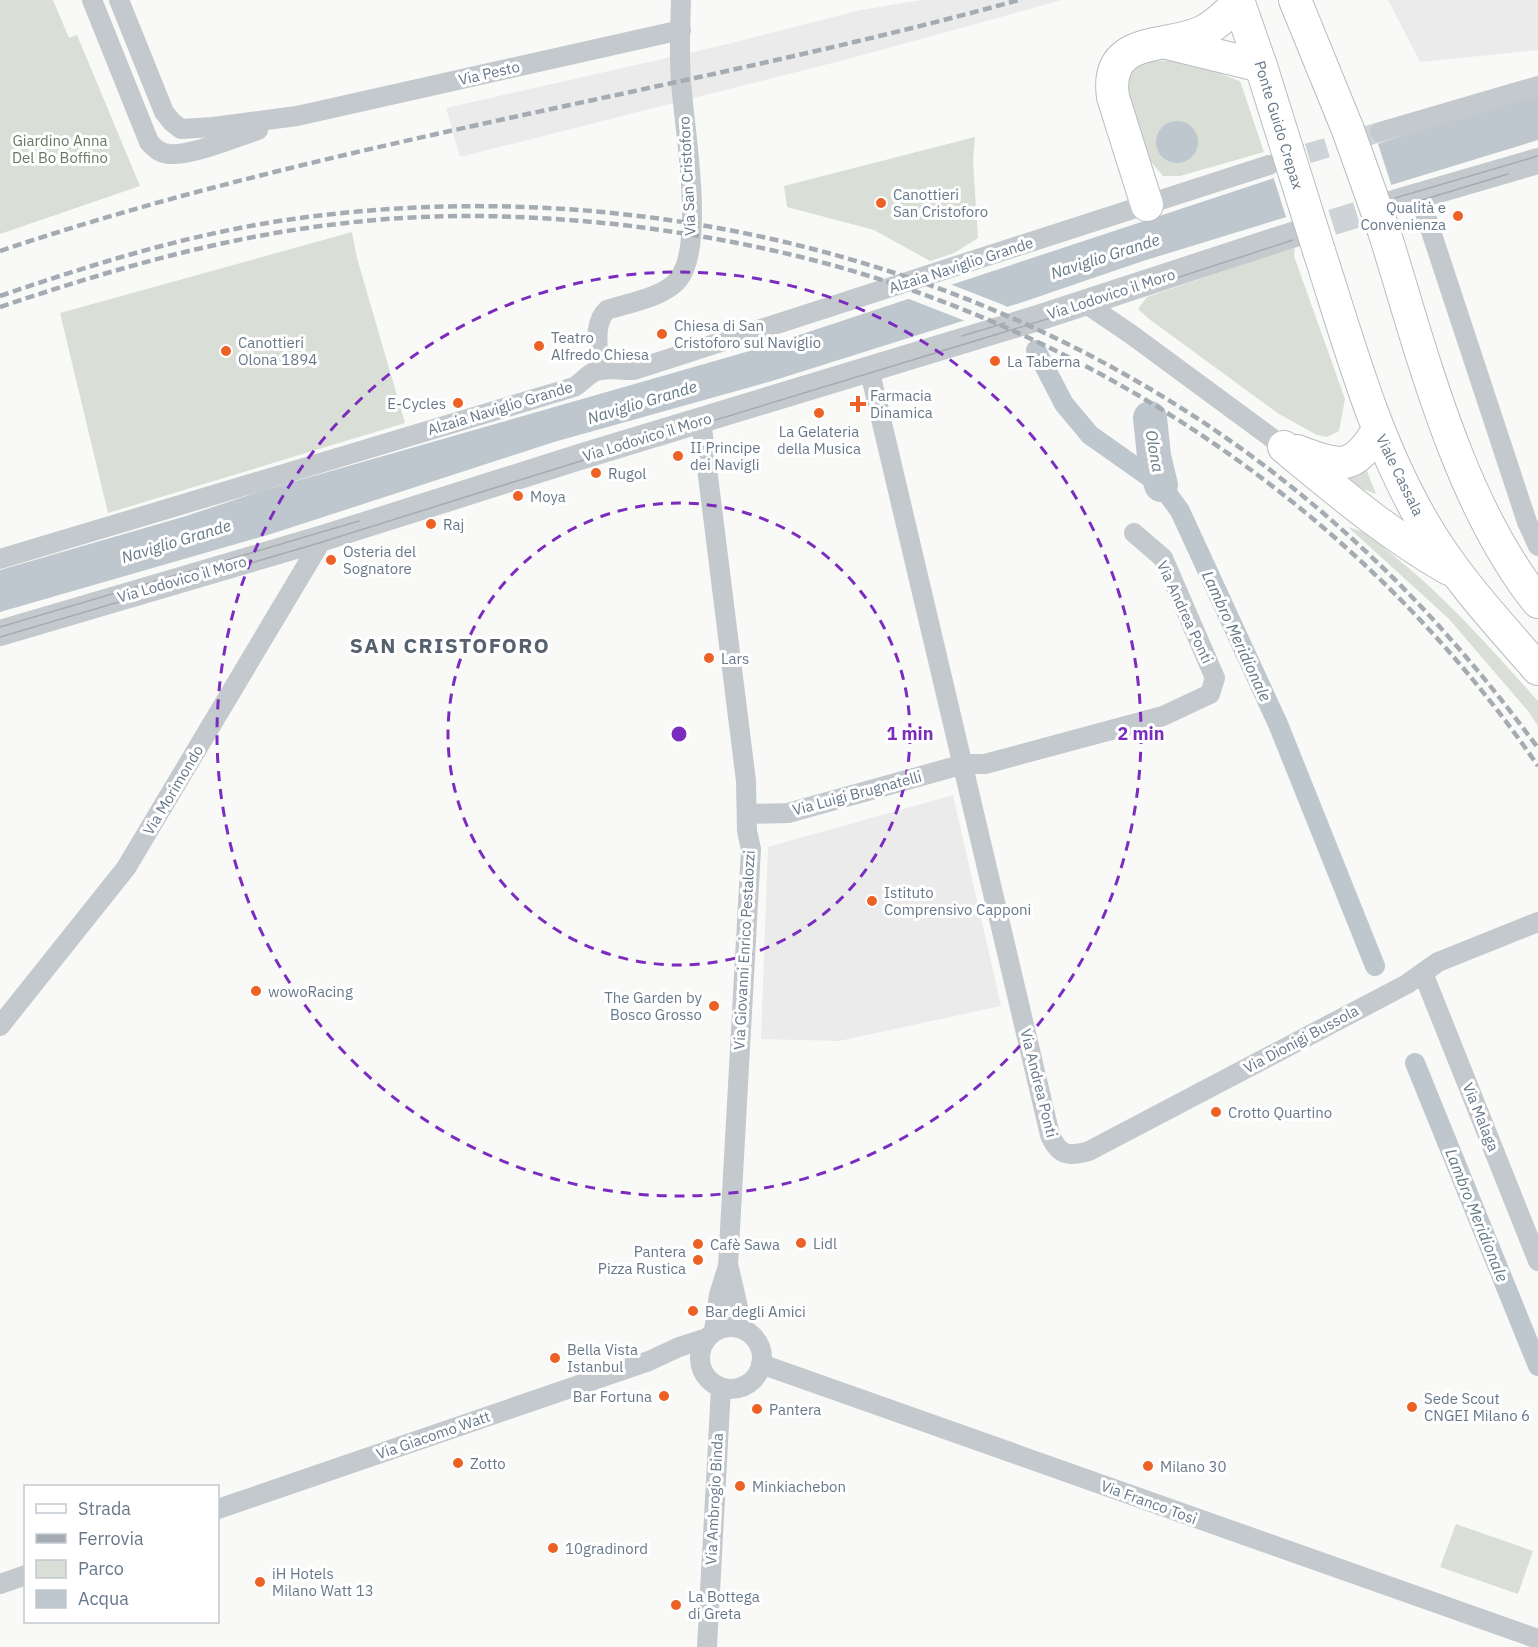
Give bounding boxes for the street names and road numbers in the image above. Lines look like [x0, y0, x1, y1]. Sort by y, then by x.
street label: Via Pesto [457, 57, 521, 89]
street label: Ponte Guido Crepax [1250, 58, 1308, 192]
street label: Via San Cristoforo [674, 116, 700, 236]
street label: Alzaia Naviglio Grande [886, 233, 1036, 297]
street label: Via Lodovico il Moro [1045, 264, 1177, 324]
street label: Alzaia Naviglio Grande [425, 377, 575, 439]
street label: Via Lodovico il Moro [580, 408, 714, 466]
street label: Viale Cassala [1372, 431, 1428, 519]
street label: Via Lodovico il Moro [115, 551, 249, 607]
street label: Via Andrea Ponti [1153, 558, 1217, 666]
street label: Via Morimondo [139, 742, 207, 838]
street label: Via Luigi Brugnatelli [790, 767, 924, 819]
street label: Via Giovanni Enrico Pestalozzi [729, 850, 759, 1050]
street label: Via Dionigi Bussola [1240, 1001, 1362, 1077]
street label: Via Andrea Ponti [1016, 1027, 1062, 1139]
street label: Via Malaga [1459, 1080, 1503, 1154]
street label: Via Giacomo Watt [374, 1407, 492, 1463]
street label: Via Ambrogio Binda [701, 1433, 727, 1565]
street label: Via Franco Tosi [1098, 1476, 1200, 1528]

